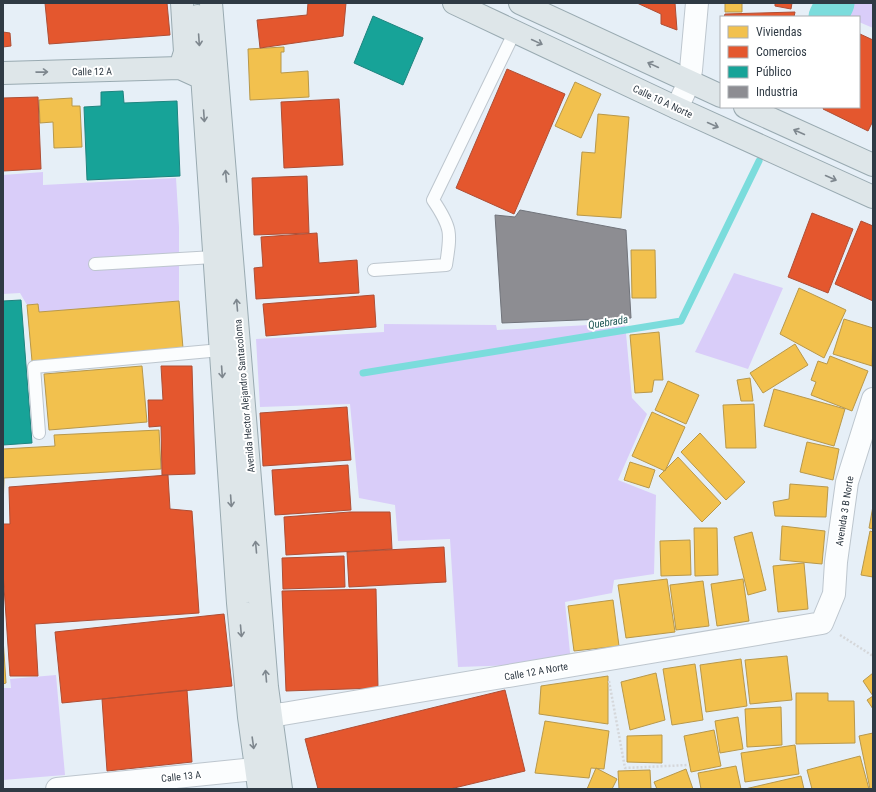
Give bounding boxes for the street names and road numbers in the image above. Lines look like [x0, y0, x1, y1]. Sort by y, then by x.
street label: Calle 12 A [72, 66, 112, 77]
street label: Calle 10 A Norte [631, 83, 695, 120]
street label: Avenida Hector Alejandro Santacoloma [232, 319, 257, 473]
street label: Avenida 3 B Norte [834, 475, 856, 547]
street label: Calle 12 A Norte [503, 660, 569, 683]
street label: Calle 13 A [161, 769, 202, 784]

